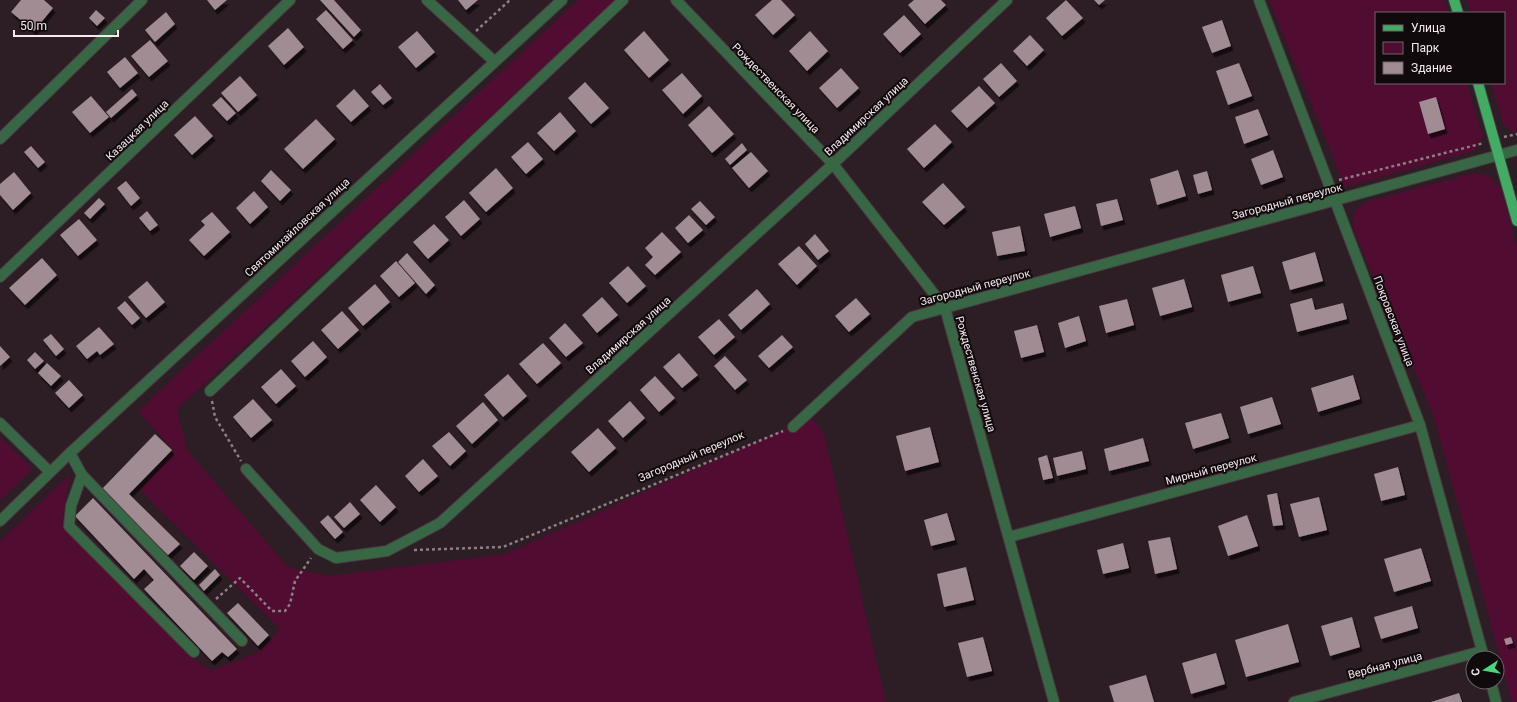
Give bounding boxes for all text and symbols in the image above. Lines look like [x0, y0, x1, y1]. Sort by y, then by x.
scale bar [14, 12, 118, 38]
legend [1375, 12, 1505, 84]
text: 50 m [20, 19, 47, 33]
text: Улица [1411, 21, 1446, 35]
street label: Рождественская улица [729, 41, 822, 136]
text: Парк [1411, 41, 1440, 55]
text: Здание [1411, 61, 1452, 75]
street label: Владимирская улица [822, 74, 911, 158]
street label: Казацкая улица [103, 97, 171, 164]
street label: Святомихайловская улица [242, 175, 352, 279]
street label: Загородный переулок [1231, 180, 1344, 222]
street label: Загородный переулок [919, 266, 1032, 308]
street label: Покровская улица [1370, 274, 1417, 368]
street label: Владимирская улица [583, 294, 673, 377]
street label: Рождественская улица [953, 315, 998, 434]
street label: Загородный переулок [636, 428, 746, 485]
street label: Мирный переулок [1164, 451, 1258, 488]
street label: Вербная улица [1347, 649, 1424, 682]
north arrow [1465, 650, 1505, 690]
text: С [1469, 667, 1483, 677]

